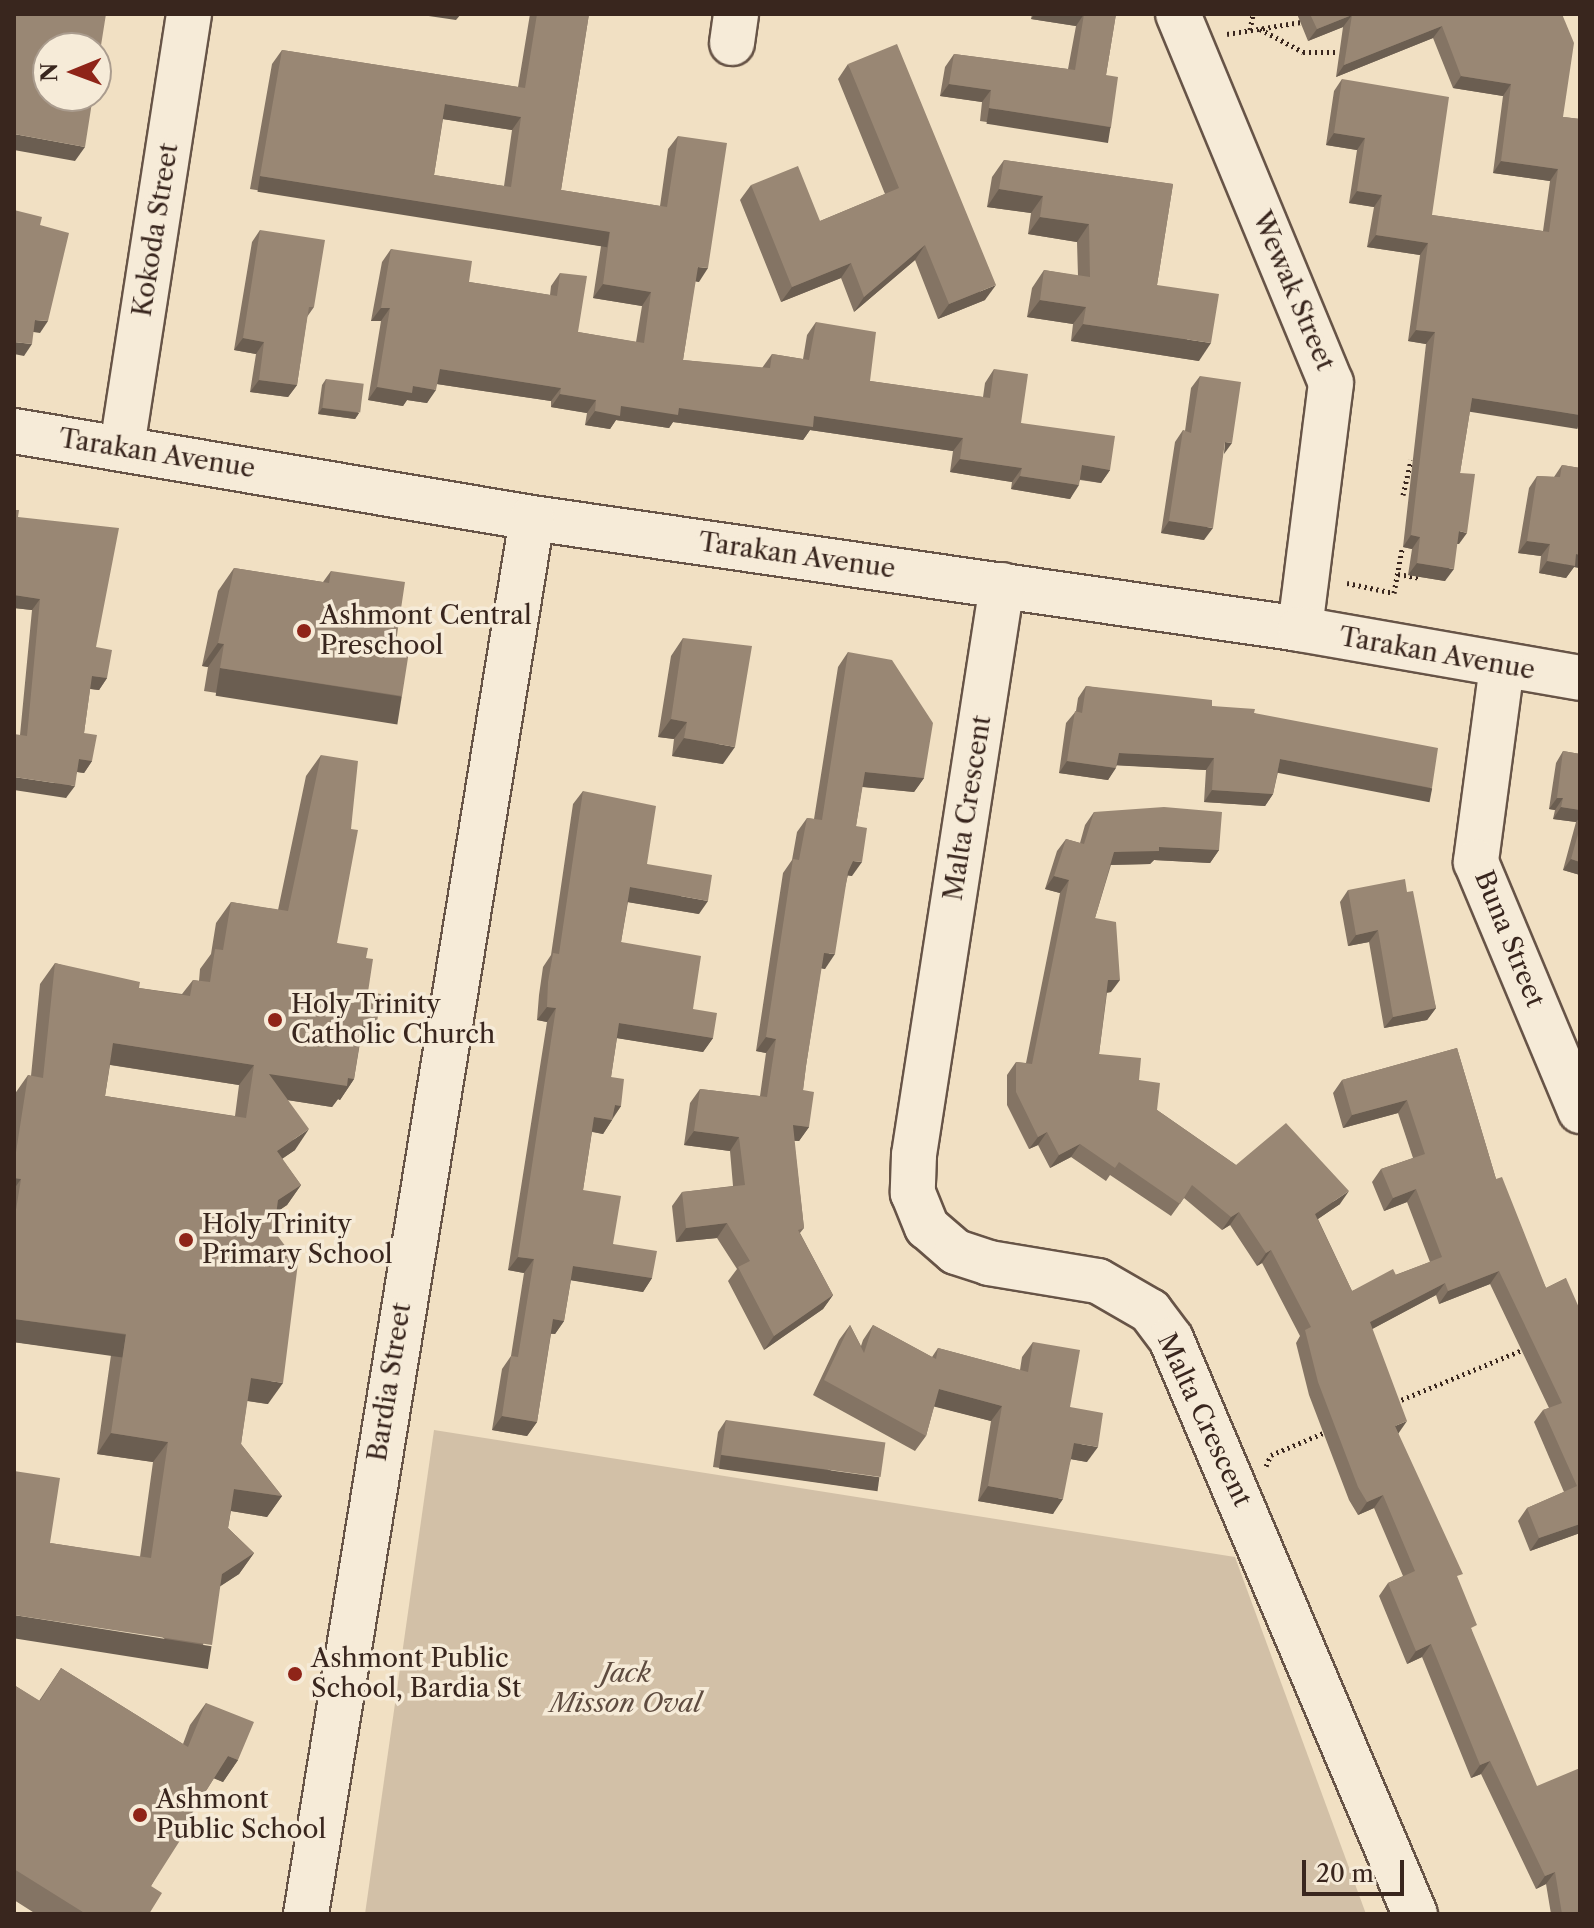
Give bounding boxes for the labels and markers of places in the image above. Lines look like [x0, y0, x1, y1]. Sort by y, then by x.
place label: Ashmont Central Preschool [320, 600, 532, 662]
marker: Ashmont Central Preschool [295, 622, 313, 640]
place label: Holy Trinity Catholic Church [291, 989, 495, 1050]
marker: Holy Trinity Catholic Church [266, 1011, 284, 1029]
place label: Holy Trinity Primary School [202, 1209, 393, 1270]
marker: Holy Trinity Primary School [177, 1231, 195, 1249]
place label: Ashmont Public School, Bardia St [311, 1643, 521, 1704]
marker: Ashmont Public School, Bardia St [286, 1665, 304, 1683]
place label: Ashmont Public School [156, 1784, 326, 1846]
marker: Ashmont Public School [131, 1806, 149, 1824]

